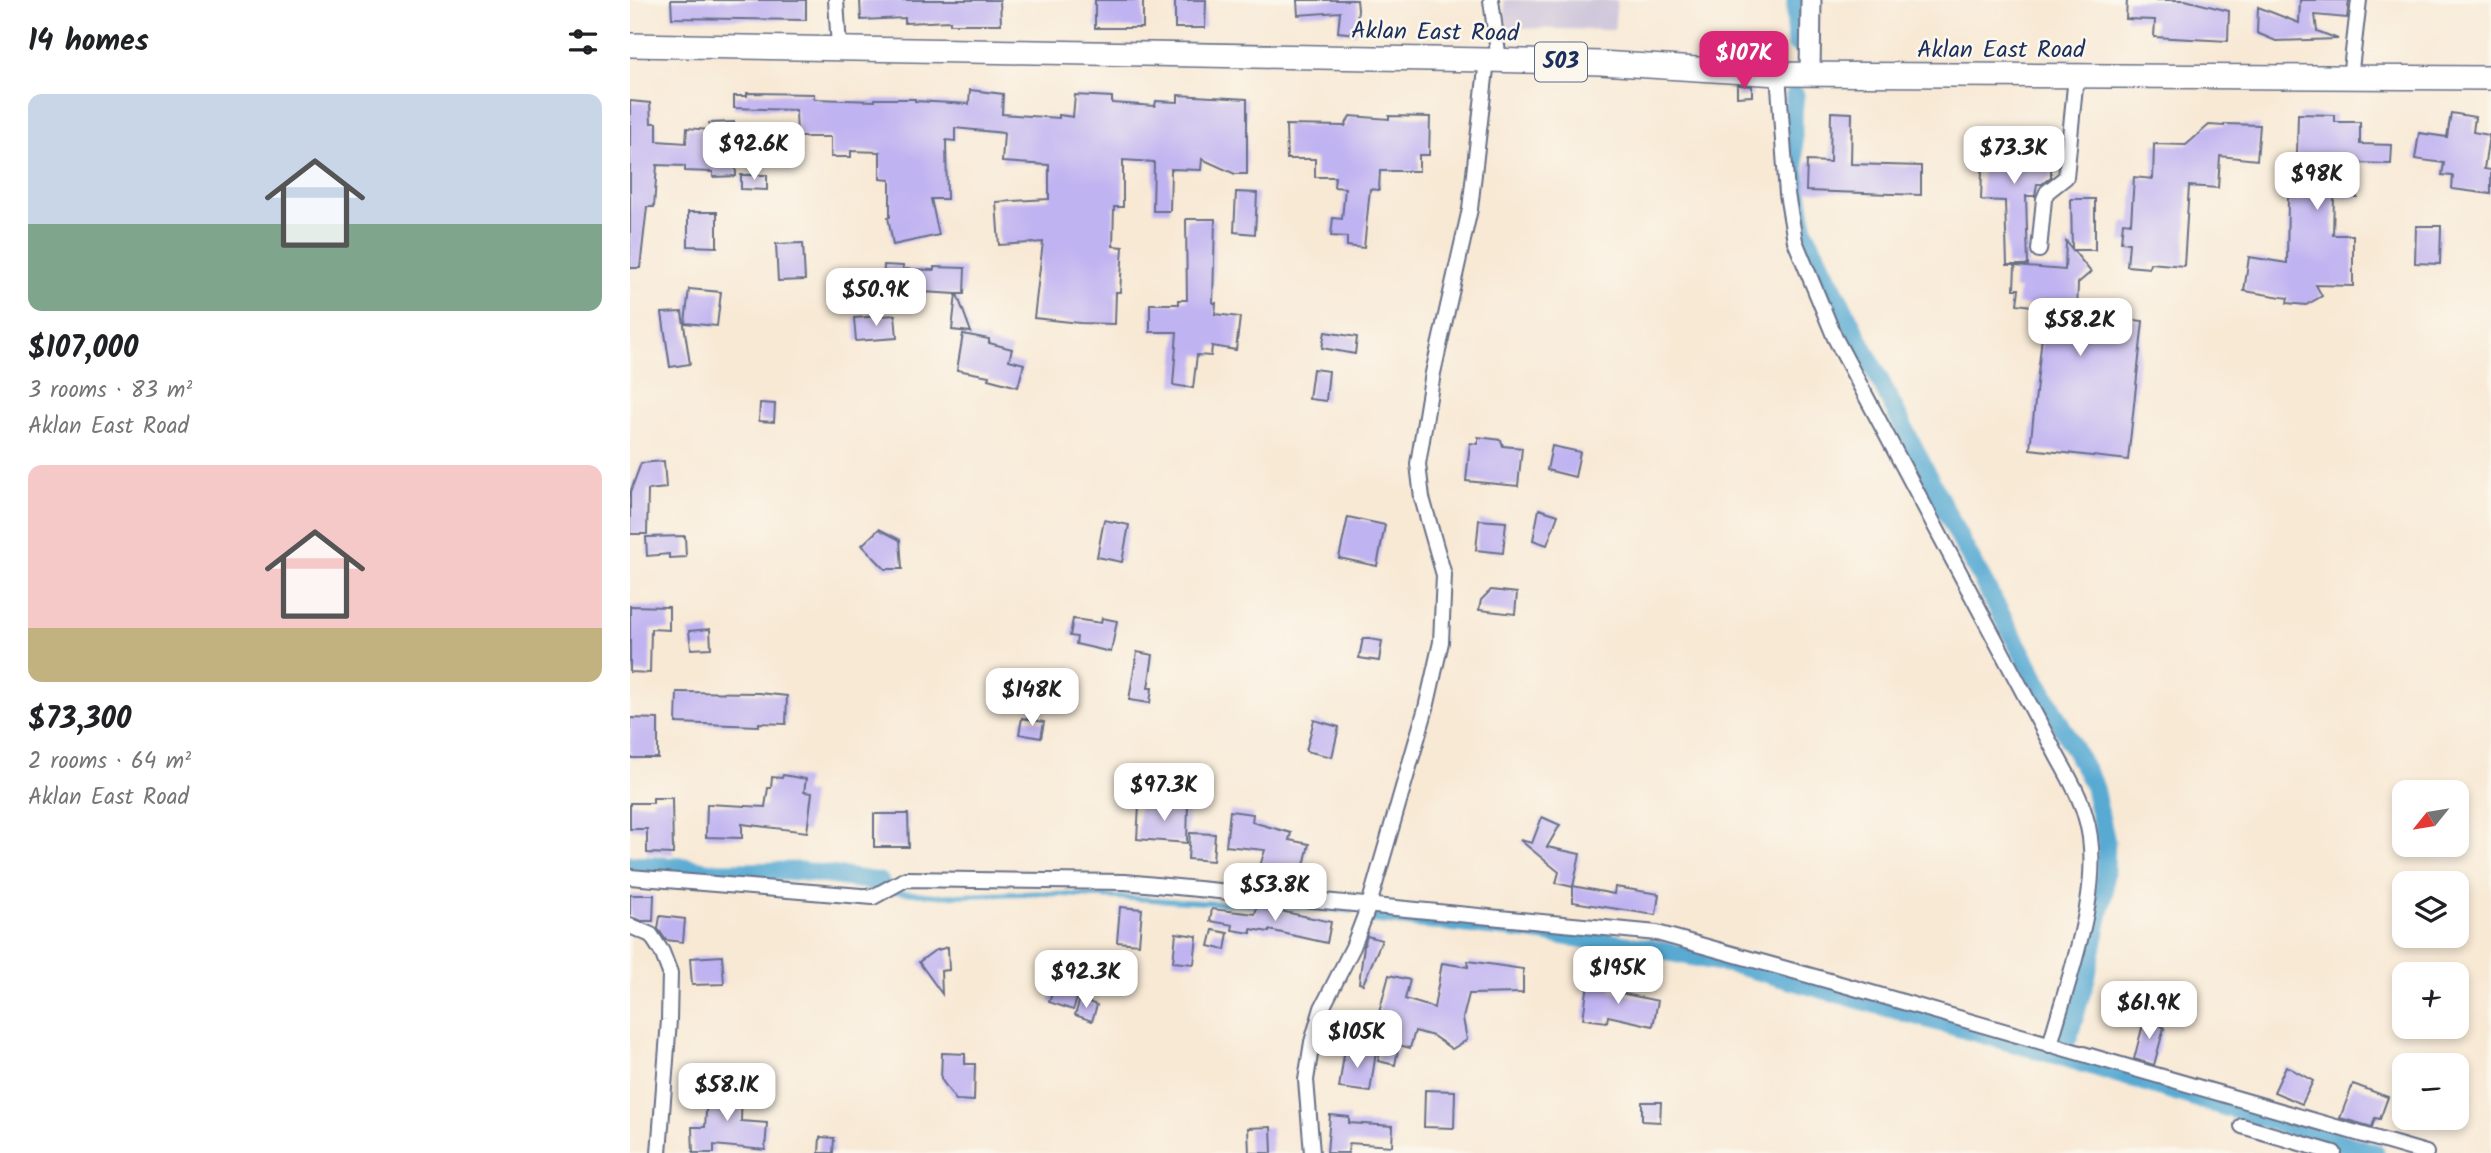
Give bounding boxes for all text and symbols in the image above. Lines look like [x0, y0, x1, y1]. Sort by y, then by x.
street label: Aklan East Road [1351, 12, 1520, 54]
text: 14 homes [28, 18, 149, 66]
icon: filters [564, 23, 602, 61]
street label: Aklan East Road [1917, 31, 2086, 70]
pin: $107K [1695, 32, 1793, 91]
text: $107K [1715, 36, 1773, 72]
road number: 503 [1535, 43, 1587, 82]
pin: $92.6K [697, 122, 811, 182]
text: $92.6K [719, 127, 789, 163]
pin: $73.3K [1957, 127, 2071, 186]
text: $73.3K [1980, 131, 2048, 167]
icon: home [252, 140, 378, 266]
pin: $98K [2276, 152, 2358, 212]
text: $98K [2291, 157, 2343, 193]
pin: $50.9K [819, 268, 933, 328]
text: $50.9K [842, 273, 910, 309]
pin: $58.2K [2023, 298, 2137, 358]
text: $58.2K [2044, 303, 2116, 339]
text: $107,000 [28, 325, 138, 373]
text: 3 rooms · 83 m² [28, 373, 192, 409]
text: Aklan East Road [28, 409, 189, 445]
icon: home [252, 511, 378, 637]
pin: $148K [983, 668, 1081, 728]
text: $148K [1002, 673, 1062, 709]
text: $73,300 [28, 696, 131, 744]
text: 2 rooms · 64 m² [28, 744, 191, 780]
pin: $97.3K [1107, 764, 1221, 823]
text: $97.3K [1130, 768, 1198, 804]
text: Aklan East Road [28, 780, 189, 816]
north arrow [2392, 780, 2469, 858]
map controls [2392, 780, 2469, 1130]
pin: $53.8K [1218, 864, 1332, 923]
text: $53.8K [1240, 868, 1310, 904]
button: layers [2392, 871, 2469, 948]
pin: $195K [1569, 946, 1667, 1006]
pin: $92.3K [1029, 950, 1143, 1010]
text: $195K [1589, 951, 1647, 987]
text: $92.3K [1051, 955, 1121, 991]
button: + [2392, 962, 2469, 1039]
pin: $61.9K [2092, 982, 2206, 1041]
text: $61.9K [2117, 986, 2181, 1022]
pin: $105K [1308, 1010, 1406, 1070]
text: $105K [1328, 1015, 1386, 1051]
button: − [2392, 1053, 2469, 1130]
pin: $58.1K [670, 1064, 784, 1123]
text: $58.1K [694, 1068, 760, 1104]

